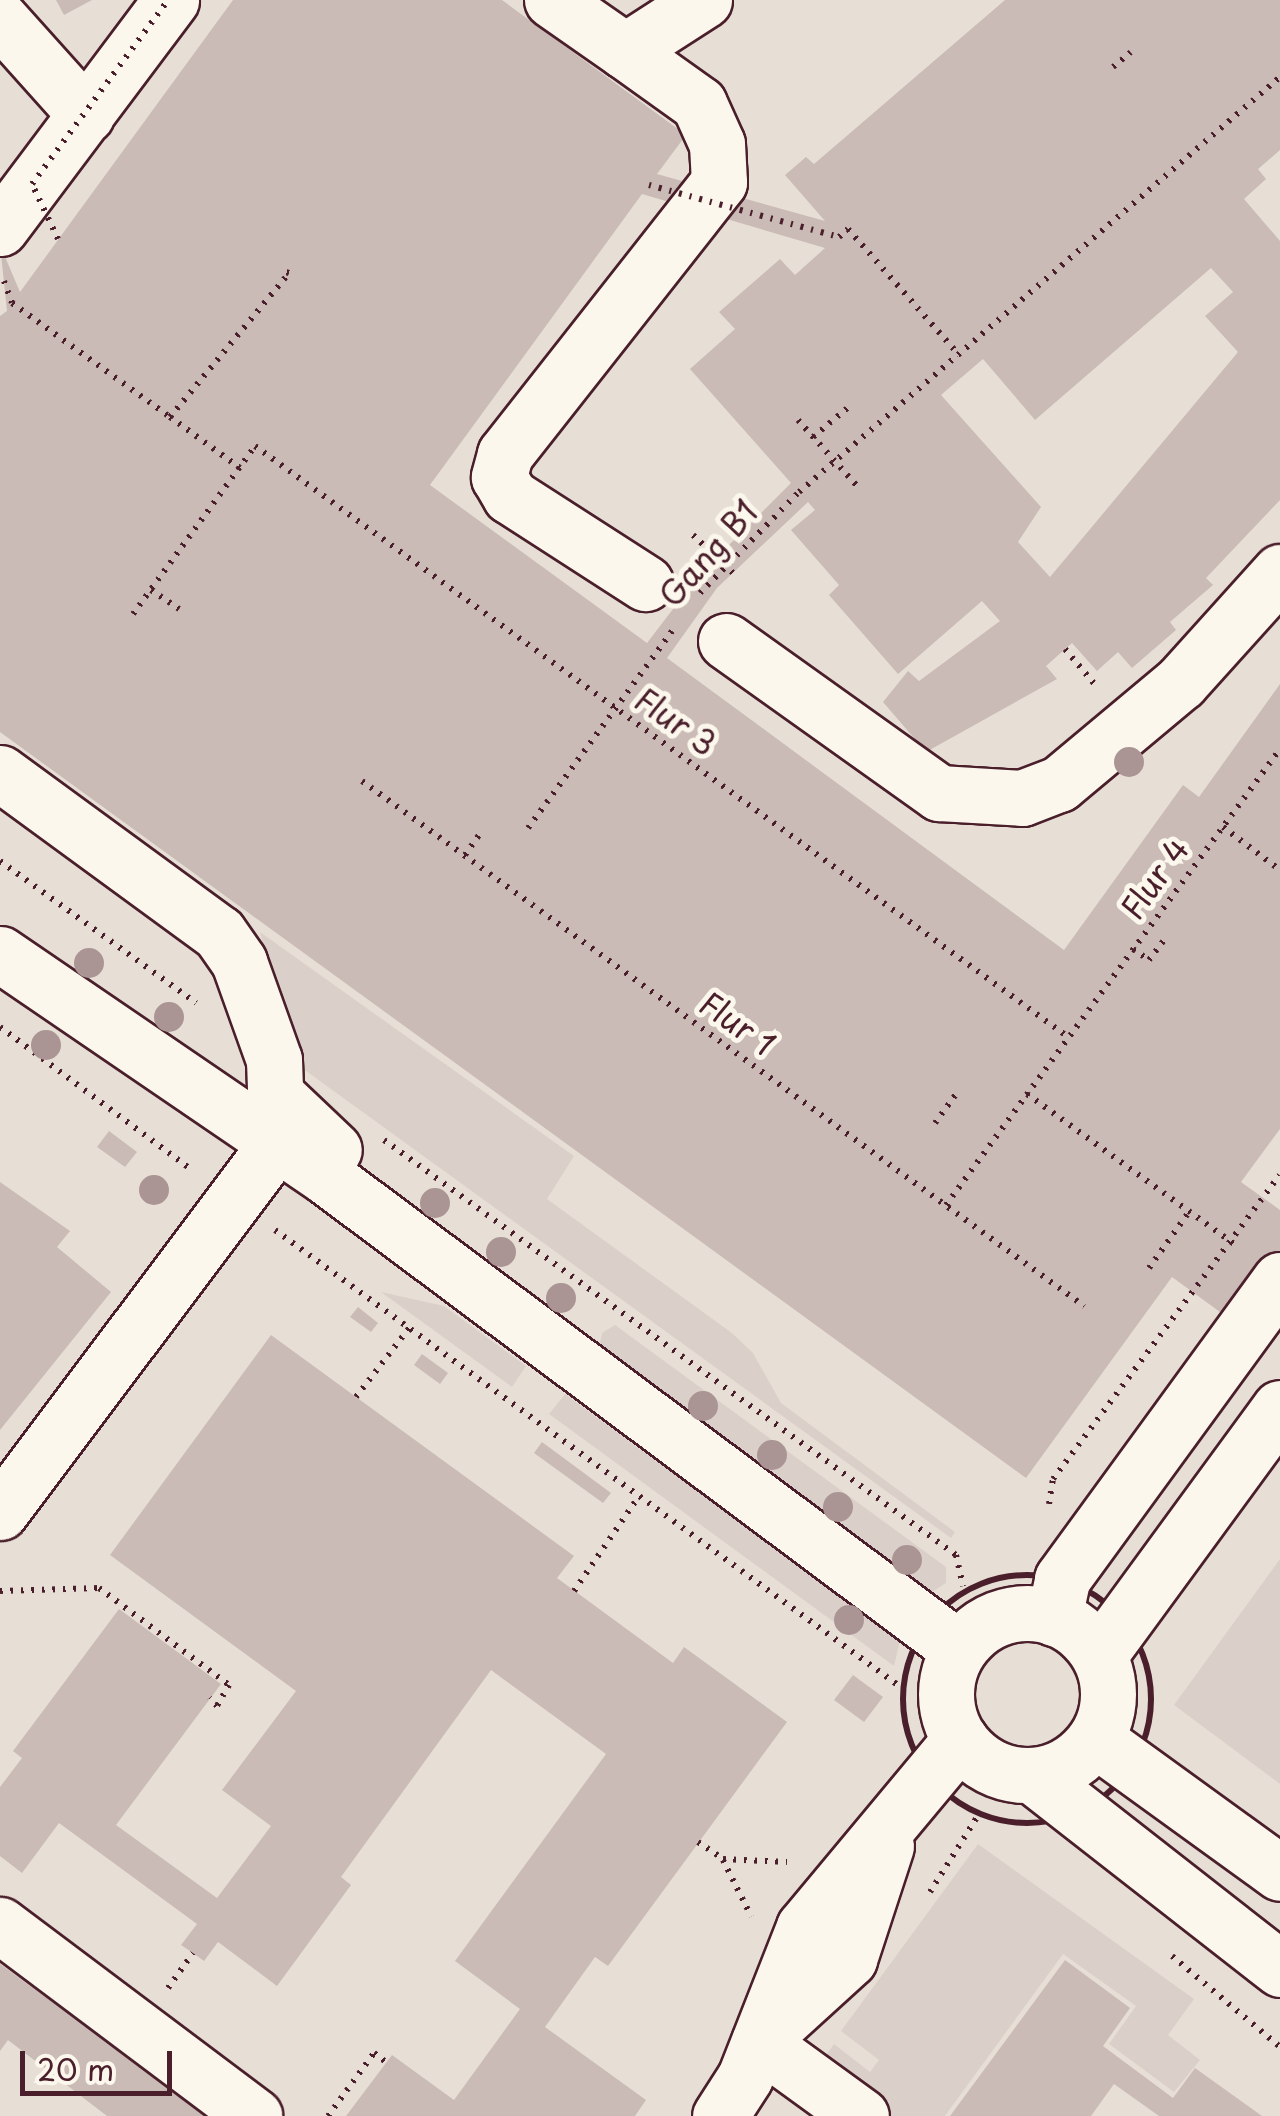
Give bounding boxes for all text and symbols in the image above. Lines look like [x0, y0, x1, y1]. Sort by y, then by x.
street label: Gang B1 [650, 492, 766, 614]
street label: Flur 3 [628, 679, 724, 763]
street label: Flur 4 [1112, 830, 1196, 926]
street label: Flur 1 [693, 983, 783, 1063]
scale bar [25, 2031, 178, 2093]
text: 20 m [37, 2046, 114, 2091]

